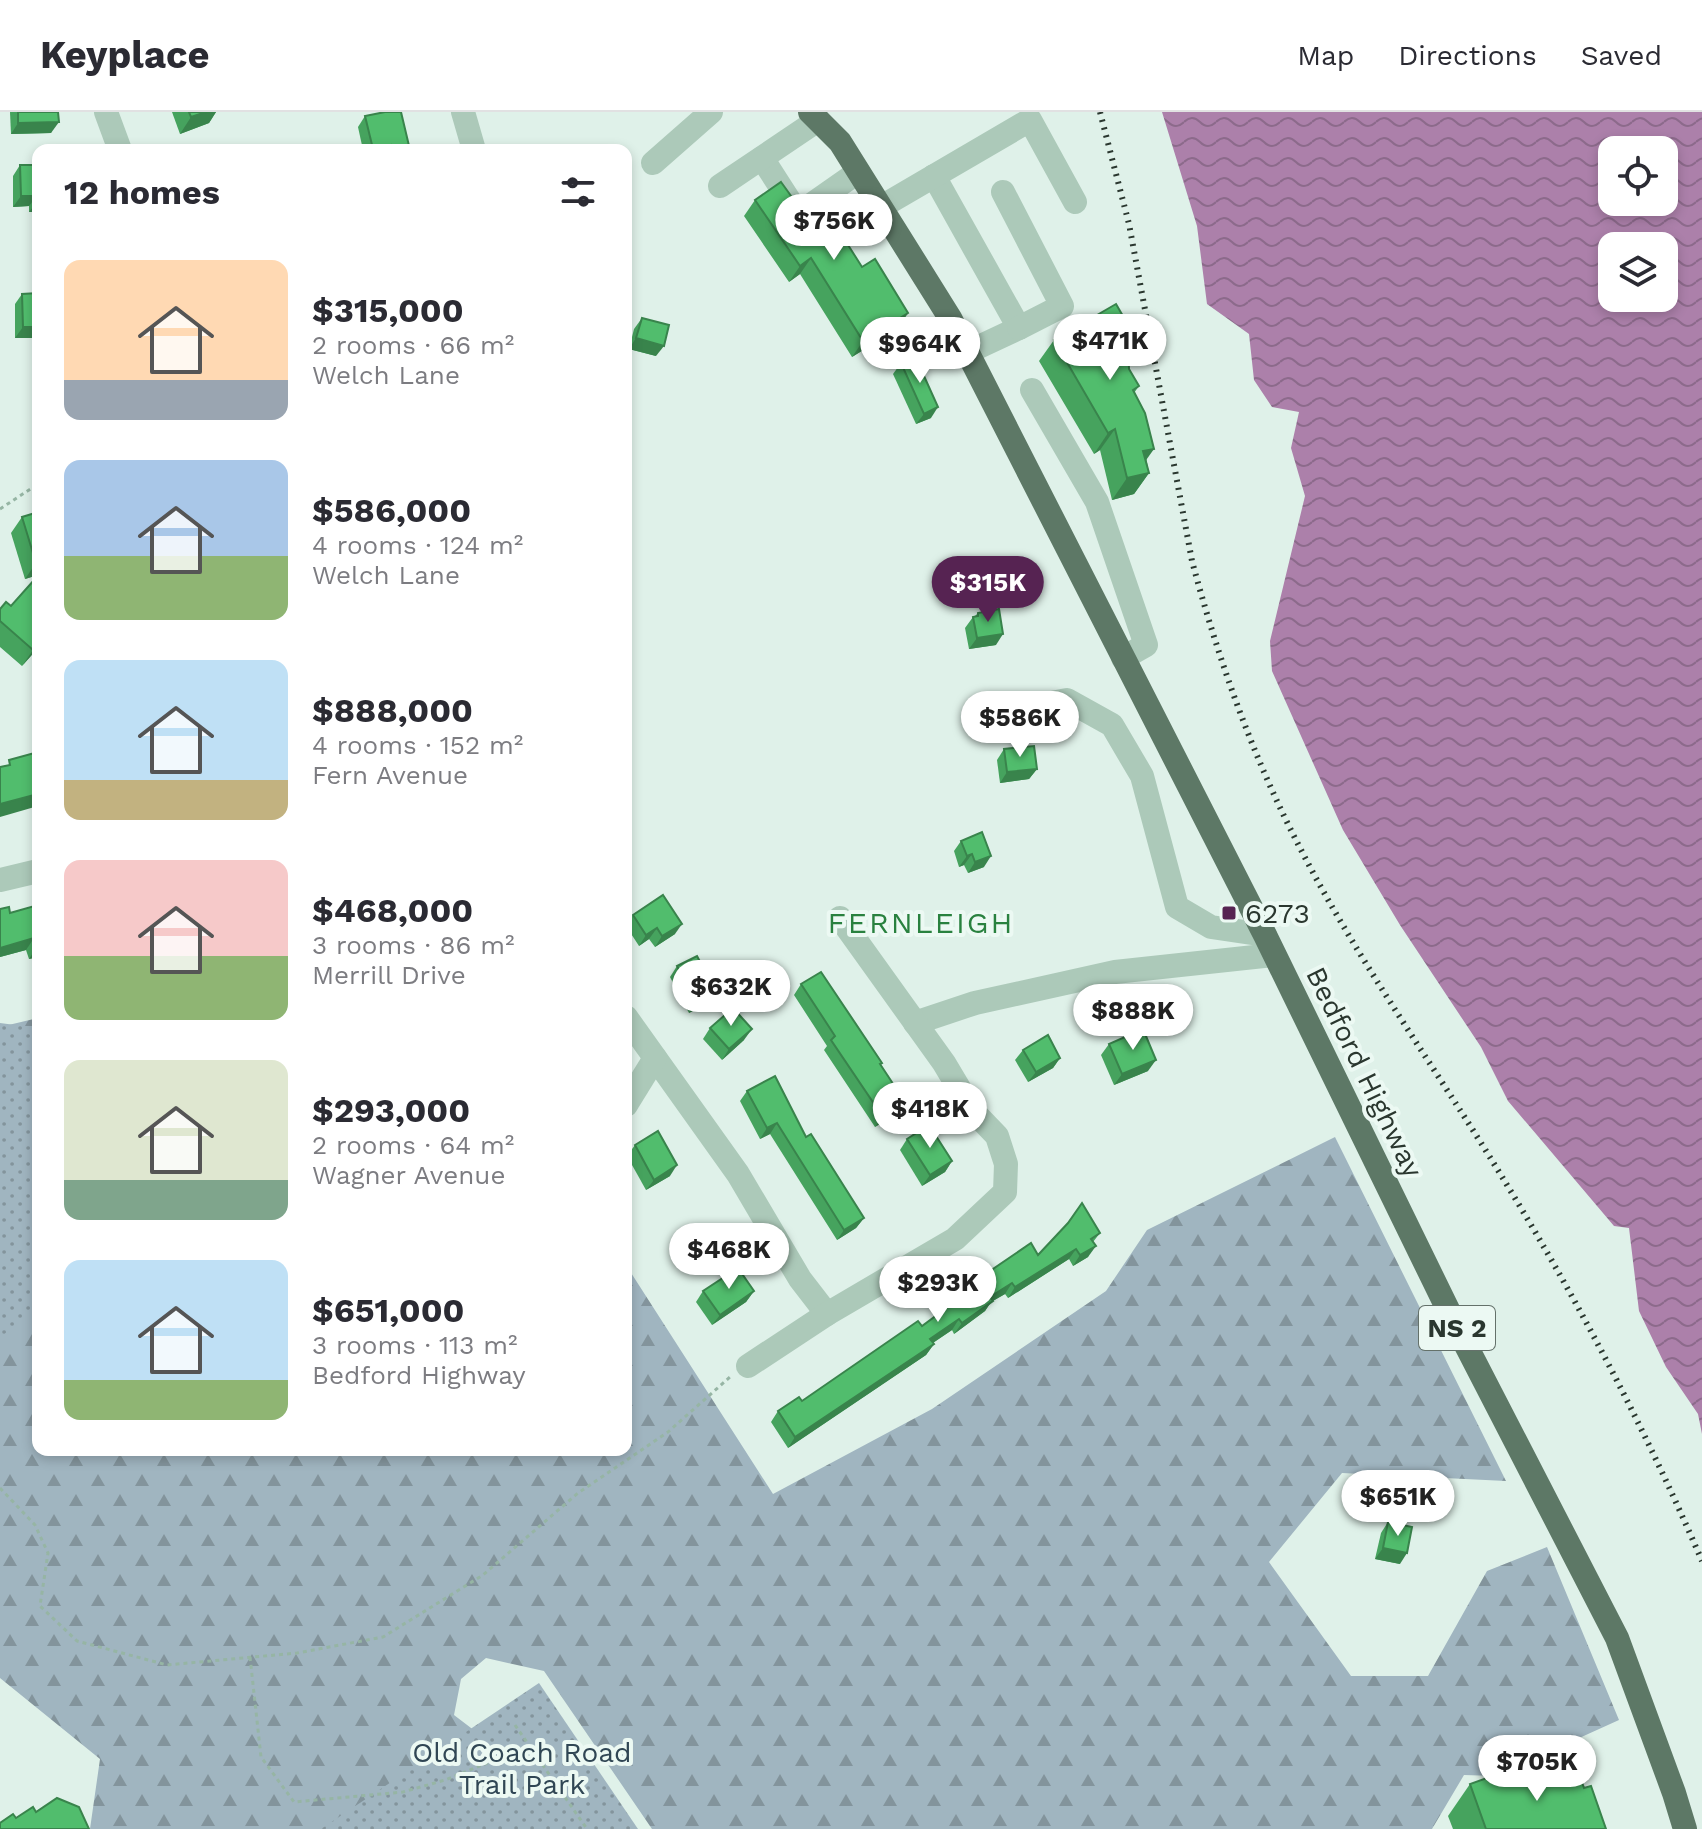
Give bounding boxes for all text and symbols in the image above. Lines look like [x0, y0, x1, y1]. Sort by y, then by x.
text: Keyplace [40, 33, 209, 77]
text: Map [1297, 39, 1354, 72]
text: Directions [1398, 39, 1537, 72]
text: Saved [1581, 39, 1662, 72]
map controls [1598, 136, 1678, 312]
button: locate [1598, 136, 1678, 216]
icon: filters [556, 170, 600, 214]
text: 12 homes [64, 172, 220, 212]
pin: $756K [778, 194, 890, 262]
text: $756K [793, 205, 875, 235]
button: layers [1598, 232, 1678, 312]
text: $315,000 [312, 290, 464, 330]
icon: home [128, 292, 224, 388]
pin: $471K [1054, 314, 1166, 382]
pin: $964K [864, 317, 976, 385]
text: $471K [1071, 325, 1149, 355]
text: $964K [878, 328, 962, 358]
text: 2 rooms · 66 m² [312, 330, 514, 360]
text: Welch Lane [312, 360, 460, 390]
text: $586,000 [312, 490, 471, 530]
icon: home [128, 492, 224, 588]
text: 4 rooms · 124 m² [312, 530, 523, 560]
pin: $315K [932, 556, 1044, 624]
text: Welch Lane [312, 560, 460, 590]
text: $315K [950, 567, 1026, 597]
text: $888,000 [312, 690, 473, 730]
pin: $586K [964, 691, 1076, 759]
icon: home [128, 692, 224, 788]
text: $586K [979, 702, 1061, 732]
text: 4 rooms · 152 m² [312, 730, 523, 760]
text: Fern Avenue [312, 760, 468, 790]
text: $468,000 [312, 890, 473, 930]
icon: home [128, 892, 224, 988]
place label: 6273 [1245, 897, 1310, 930]
marker: 6273 [1220, 904, 1238, 922]
district label: FERNLEIGH [827, 905, 1015, 940]
text: 3 rooms · 86 m² [312, 930, 514, 960]
text: Merrill Drive [312, 960, 466, 990]
pin: $632K [675, 960, 787, 1028]
street label: Bedford Highway [1299, 962, 1430, 1183]
text: $632K [690, 971, 772, 1001]
pin: $888K [1077, 984, 1189, 1052]
text: $888K [1091, 995, 1175, 1025]
pin: $418K [874, 1082, 986, 1150]
text: $293,000 [312, 1090, 470, 1130]
icon: home [128, 1092, 224, 1188]
text: $418K [891, 1093, 969, 1123]
text: 2 rooms · 64 m² [312, 1130, 514, 1160]
text: Wagner Avenue [312, 1160, 505, 1190]
pin: $468K [673, 1223, 785, 1291]
text: $468K [687, 1234, 771, 1264]
pin: $293K [882, 1256, 994, 1324]
text: $293K [897, 1267, 979, 1297]
text: $651,000 [312, 1290, 464, 1330]
icon: home [128, 1292, 224, 1388]
road number: NS 2 [1419, 1306, 1495, 1350]
text: 3 rooms · 113 m² [312, 1330, 518, 1360]
text: Bedford Highway [312, 1360, 526, 1390]
pin: $651K [1342, 1470, 1454, 1538]
text: $651K [1359, 1481, 1437, 1511]
pin: $705K [1481, 1735, 1593, 1803]
park label: Old Coach Road Trail Park [412, 1736, 632, 1801]
text: $705K [1496, 1746, 1578, 1776]

